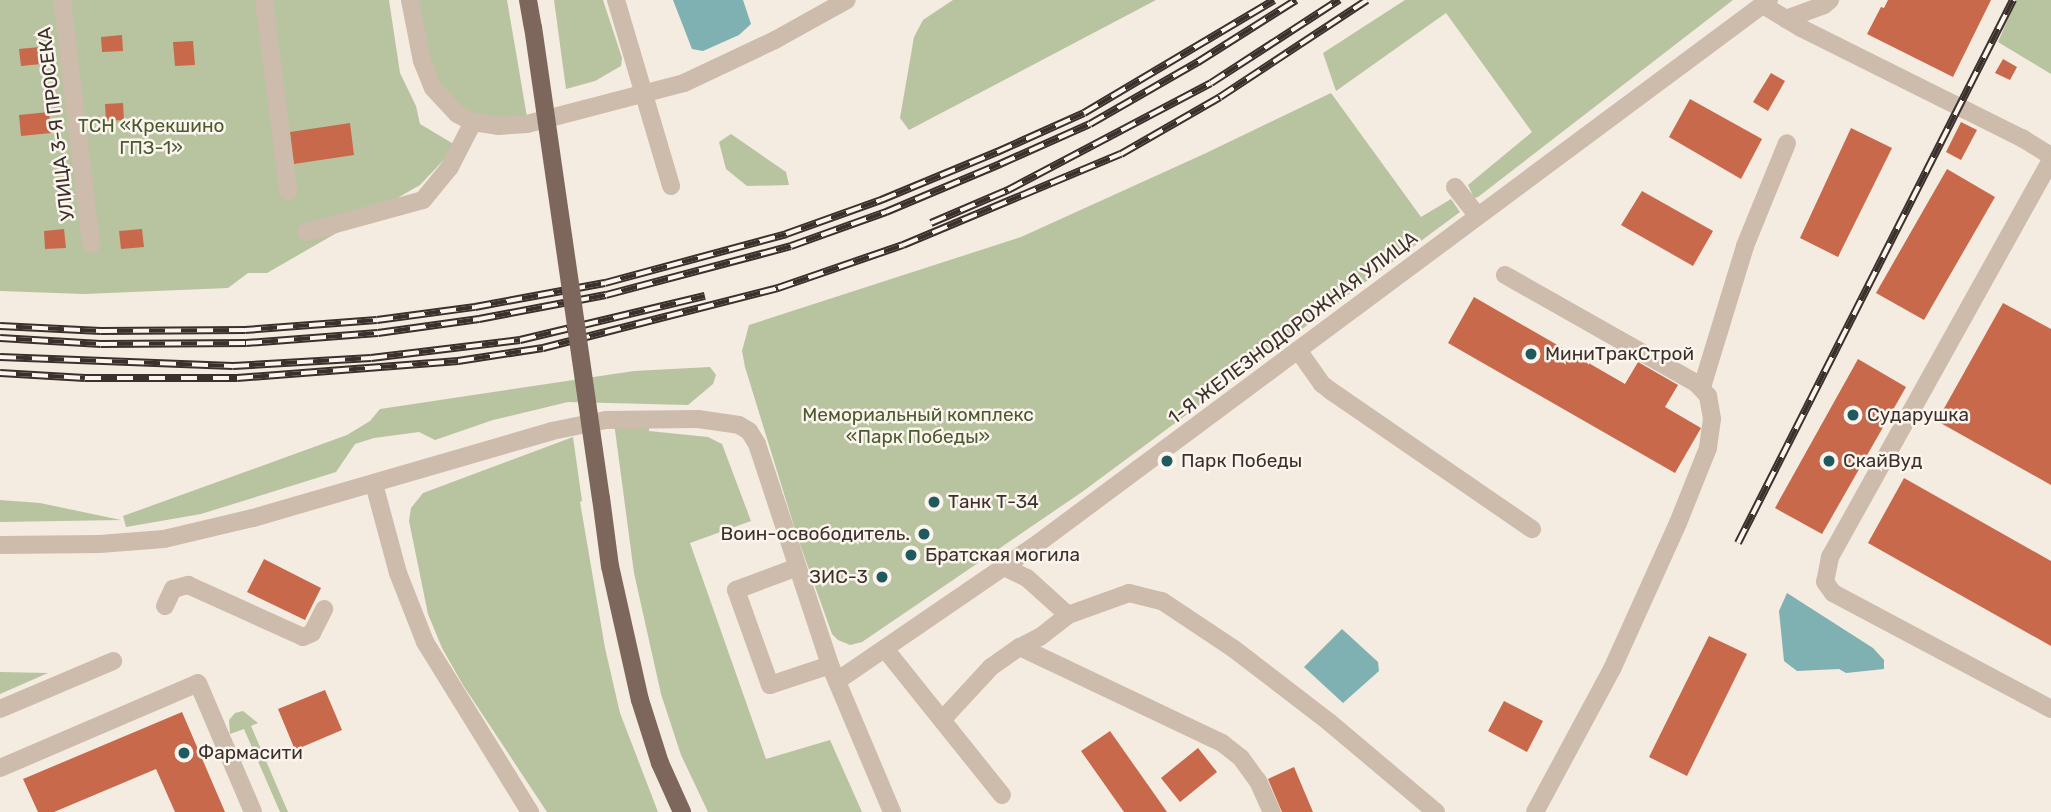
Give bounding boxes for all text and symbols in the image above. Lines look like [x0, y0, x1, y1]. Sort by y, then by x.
street label: УЛИЦА 3-Я ПРОСЕКА [33, 26, 79, 222]
park label: ТСН «Крекшино ГПЗ-1» [78, 115, 224, 159]
street label: 1-Я ЖЕЛЕЗНОДОРОЖНАЯ УЛИЦА [1164, 227, 1422, 429]
place label: МиниТракСтрой [1545, 343, 1694, 365]
marker: МиниТракСтрой [1523, 346, 1539, 362]
park label: Мемориальный комплекс «Парк Победы» [802, 404, 1034, 448]
place label: Сударушка [1867, 404, 1969, 426]
marker: Сударушка [1845, 407, 1861, 423]
place label: Парк Победы [1181, 450, 1302, 472]
place label: СкайВуд [1843, 450, 1922, 472]
marker: Парк Победы [1159, 453, 1175, 469]
marker: СкайВуд [1821, 453, 1837, 469]
place label: Танк Т-34 [948, 491, 1039, 513]
marker: Танк Т-34 [926, 494, 942, 510]
place label: Воин-освободитель. [721, 523, 910, 545]
marker: Воин-освободитель. [916, 526, 932, 542]
place label: Братская могила [925, 544, 1080, 566]
marker: Братская могила [903, 547, 919, 563]
place label: ЗИС-3 [809, 566, 868, 588]
marker: ЗИС-3 [874, 569, 890, 585]
place label: Фармасити [198, 742, 303, 764]
marker: Фармасити [176, 745, 192, 761]

